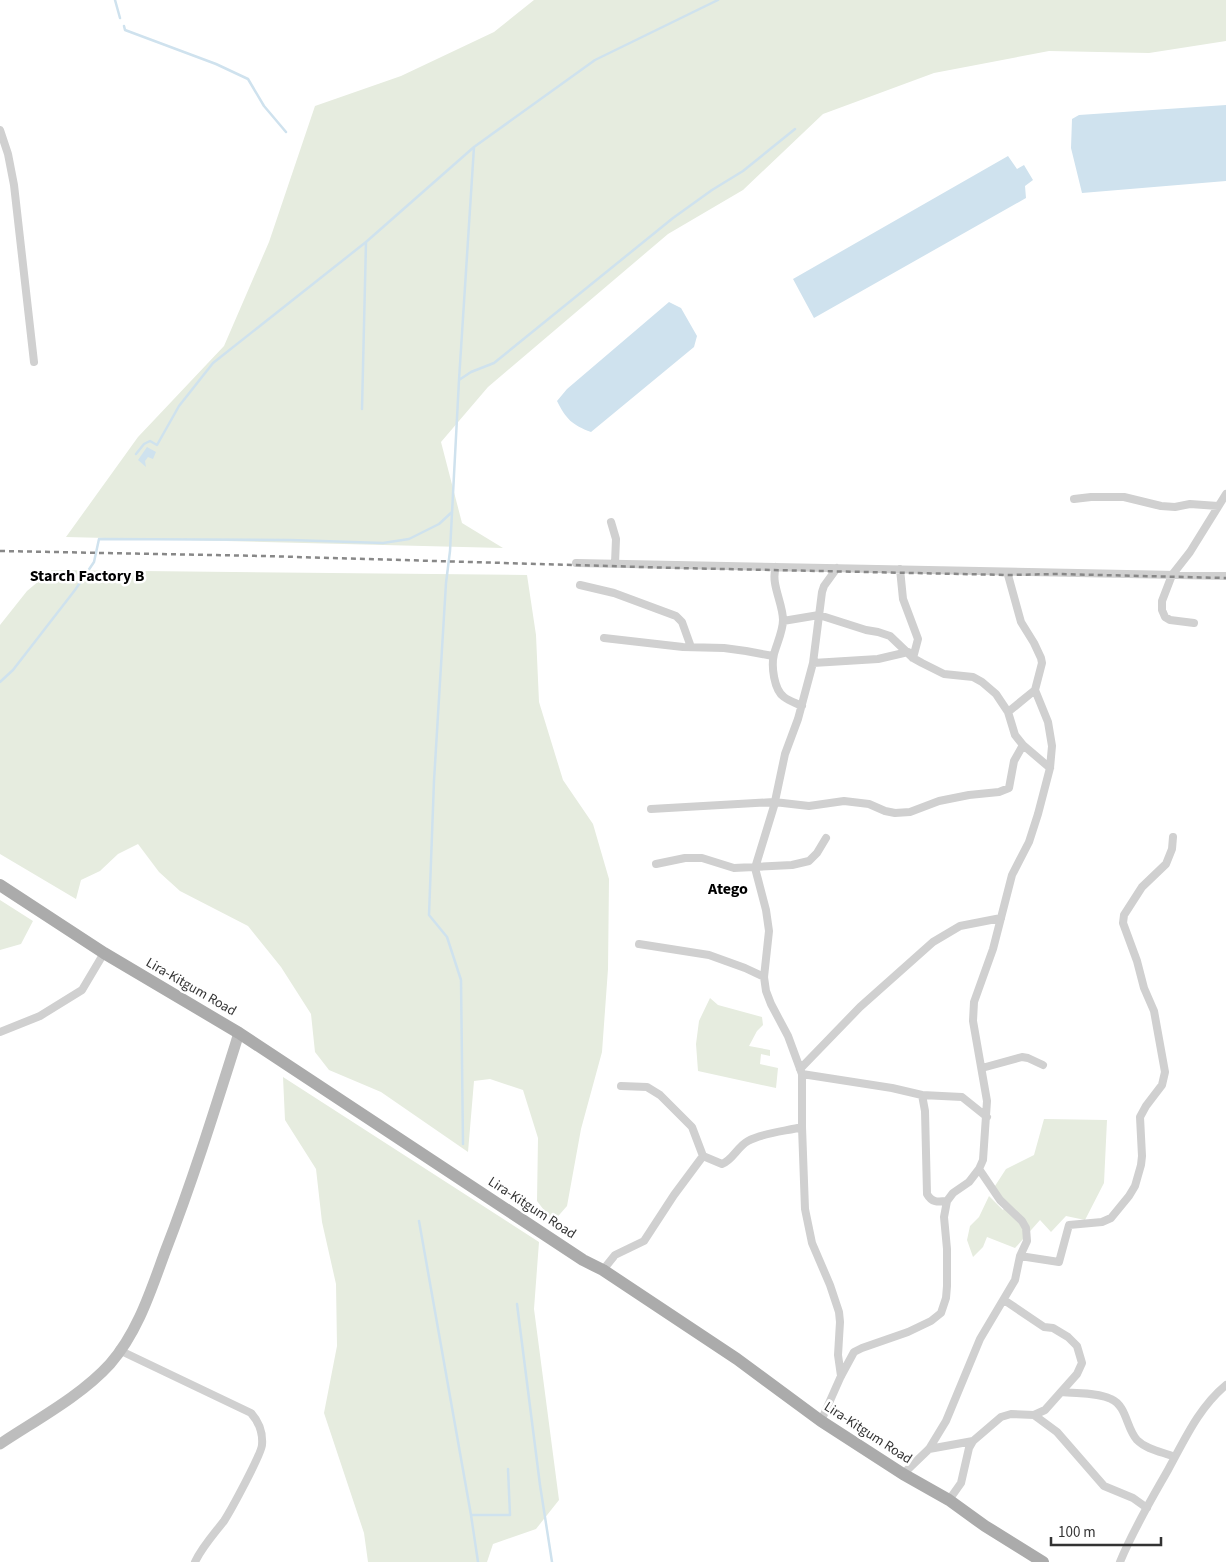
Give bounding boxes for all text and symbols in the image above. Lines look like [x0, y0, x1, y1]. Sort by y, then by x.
district label: Starch Factory B [30, 565, 145, 587]
district label: Atego [707, 878, 748, 900]
street label: Lira-Kitgum Road [142, 953, 240, 1021]
street label: Lira-Kitgum Road [484, 1172, 580, 1244]
street label: Lira-Kitgum Road [820, 1397, 916, 1469]
scale bar [1051, 1514, 1161, 1546]
text: 100 m [1058, 1522, 1096, 1543]

